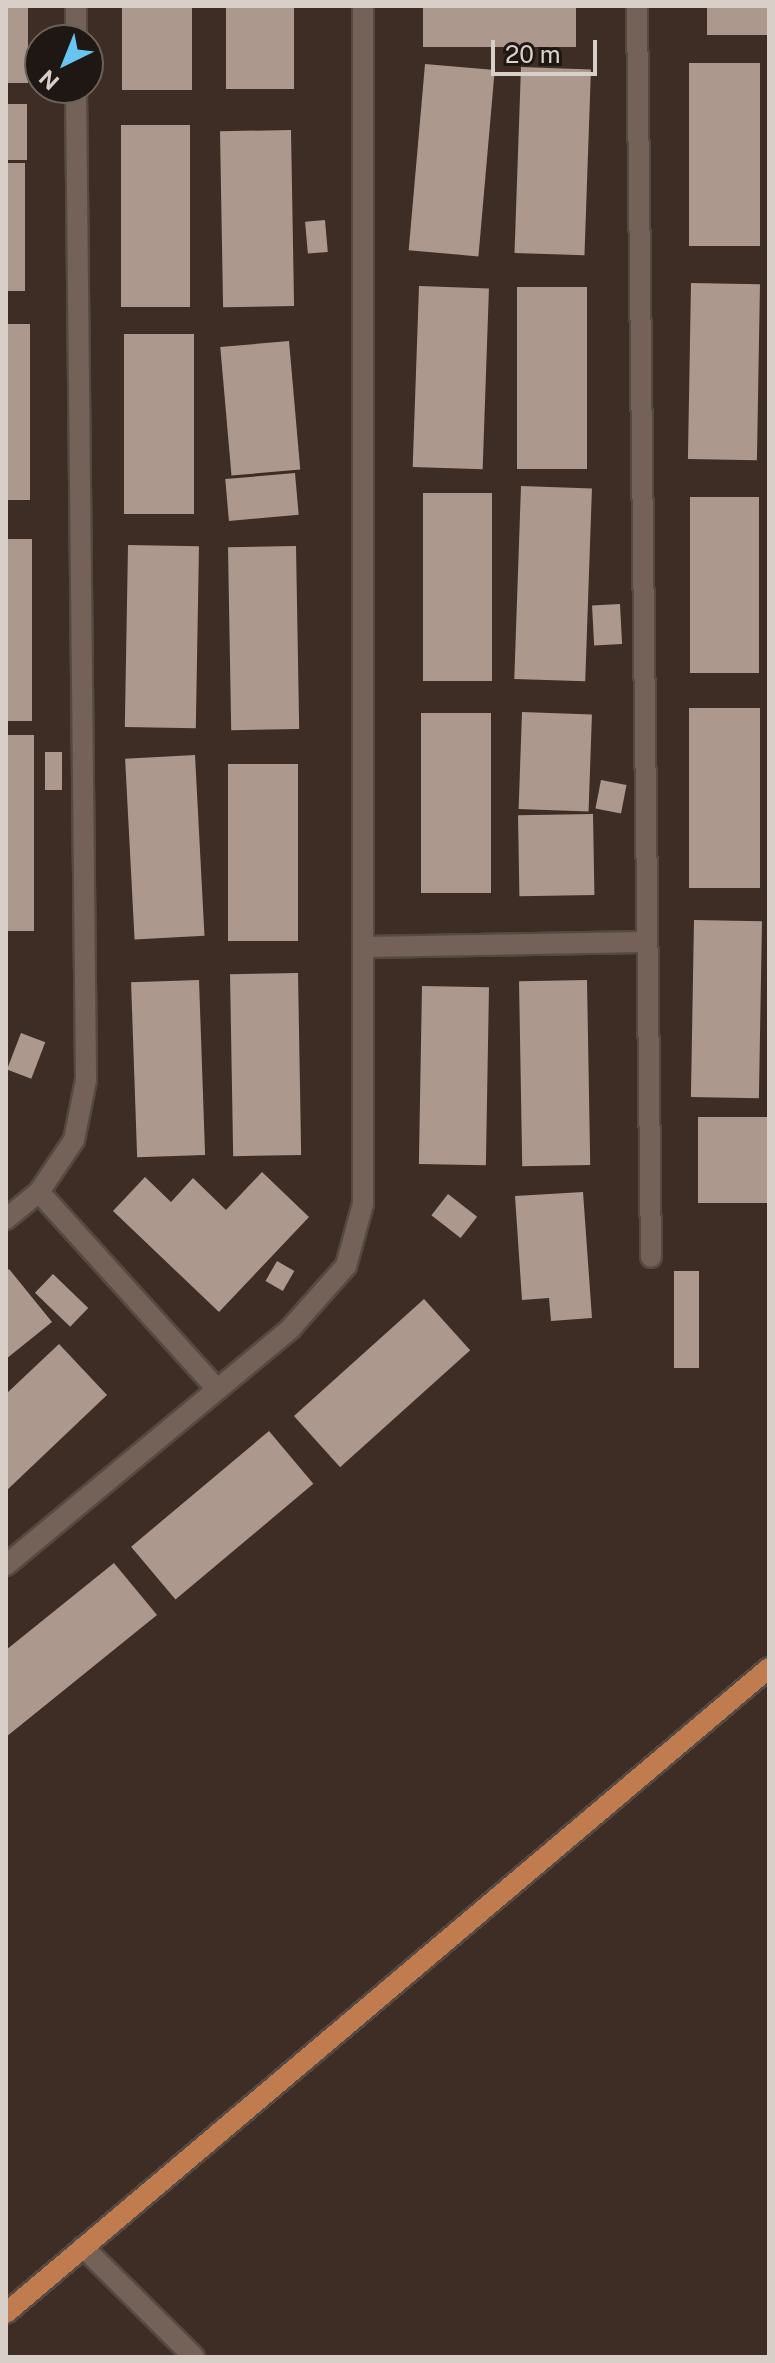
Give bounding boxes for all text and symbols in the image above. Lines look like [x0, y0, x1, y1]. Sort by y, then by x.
north arrow [24, 24, 104, 104]
scale bar [495, 24, 601, 74]
text: 20 m [505, 40, 561, 68]
text: N [34, 65, 64, 95]

